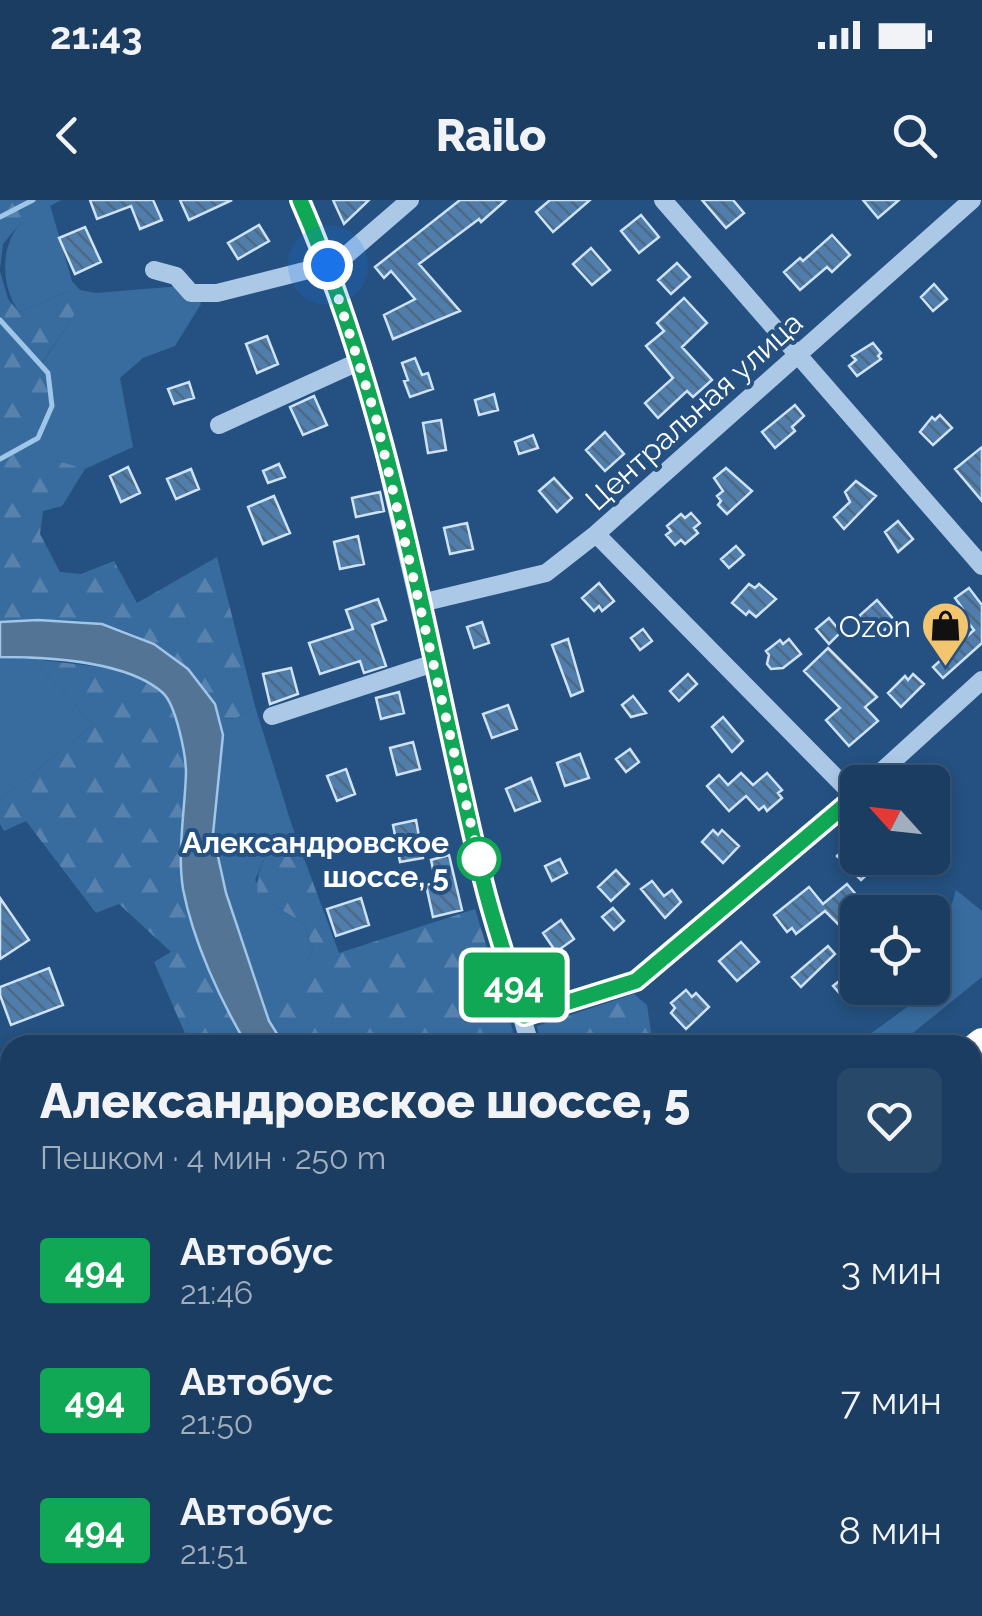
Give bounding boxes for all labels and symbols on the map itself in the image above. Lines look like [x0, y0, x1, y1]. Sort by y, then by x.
your location [303, 240, 353, 290]
street label: Центральная улица [579, 305, 809, 517]
shop icon: Ozon [920, 600, 972, 668]
place label: Ozon [839, 609, 911, 644]
north arrow [840, 765, 950, 875]
place label: Александровское шоссе, 5 [182, 825, 449, 894]
marker: Александровское шоссе, 5 [458, 838, 500, 880]
line badge: 494 [456, 952, 572, 1018]

